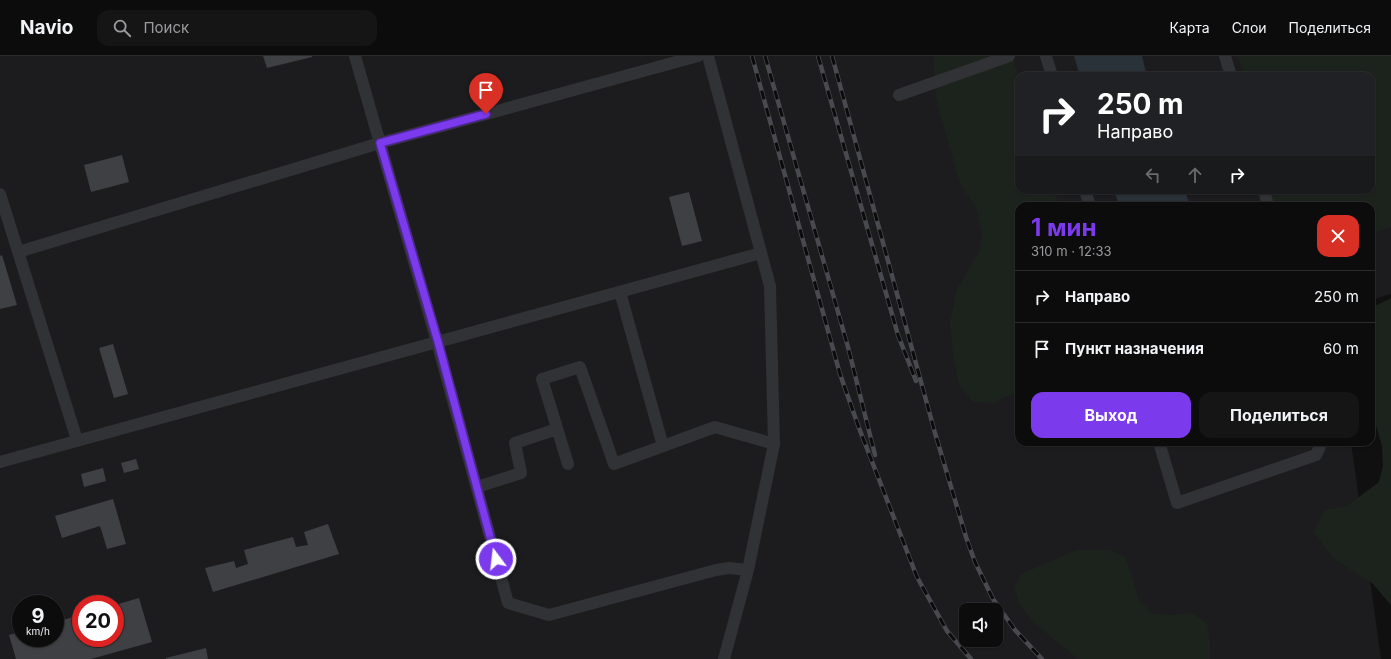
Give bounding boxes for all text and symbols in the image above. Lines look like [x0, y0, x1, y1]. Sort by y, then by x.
search box [97, 10, 377, 46]
text: Navio [20, 16, 73, 39]
icon: search [111, 17, 133, 39]
text: Поиск [143, 18, 189, 37]
text: Карта [1169, 19, 1210, 36]
text: Слои [1232, 19, 1267, 36]
text: Поделиться [1289, 19, 1371, 36]
pin [469, 73, 503, 114]
icon: arrive [475, 79, 497, 101]
text: 250 m [1097, 87, 1184, 121]
icon: right [1031, 88, 1083, 140]
text: Направо [1097, 121, 1173, 142]
icon: left [1142, 164, 1164, 186]
icon: ahead [1184, 164, 1206, 186]
icon: right [1226, 164, 1248, 186]
text: 1 мин [1031, 213, 1096, 242]
button: close [1317, 215, 1359, 257]
text: 310 m · 12:33 [1031, 243, 1112, 259]
icon: right [1031, 286, 1053, 308]
text: Направо [1065, 287, 1130, 306]
text: 250 m [1314, 287, 1359, 306]
icon: arrive [1031, 338, 1053, 360]
text: Пункт назначения [1065, 339, 1204, 358]
text: 60 m [1323, 339, 1359, 358]
button: Выход [1031, 392, 1191, 438]
button: Поделиться [1199, 392, 1359, 438]
position arrow [475, 538, 517, 580]
speed limit sign: 20 [72, 595, 124, 647]
map controls [959, 603, 1003, 647]
button: sound [959, 603, 1003, 647]
text: 9 [31, 604, 44, 628]
text: km/h [26, 625, 50, 637]

